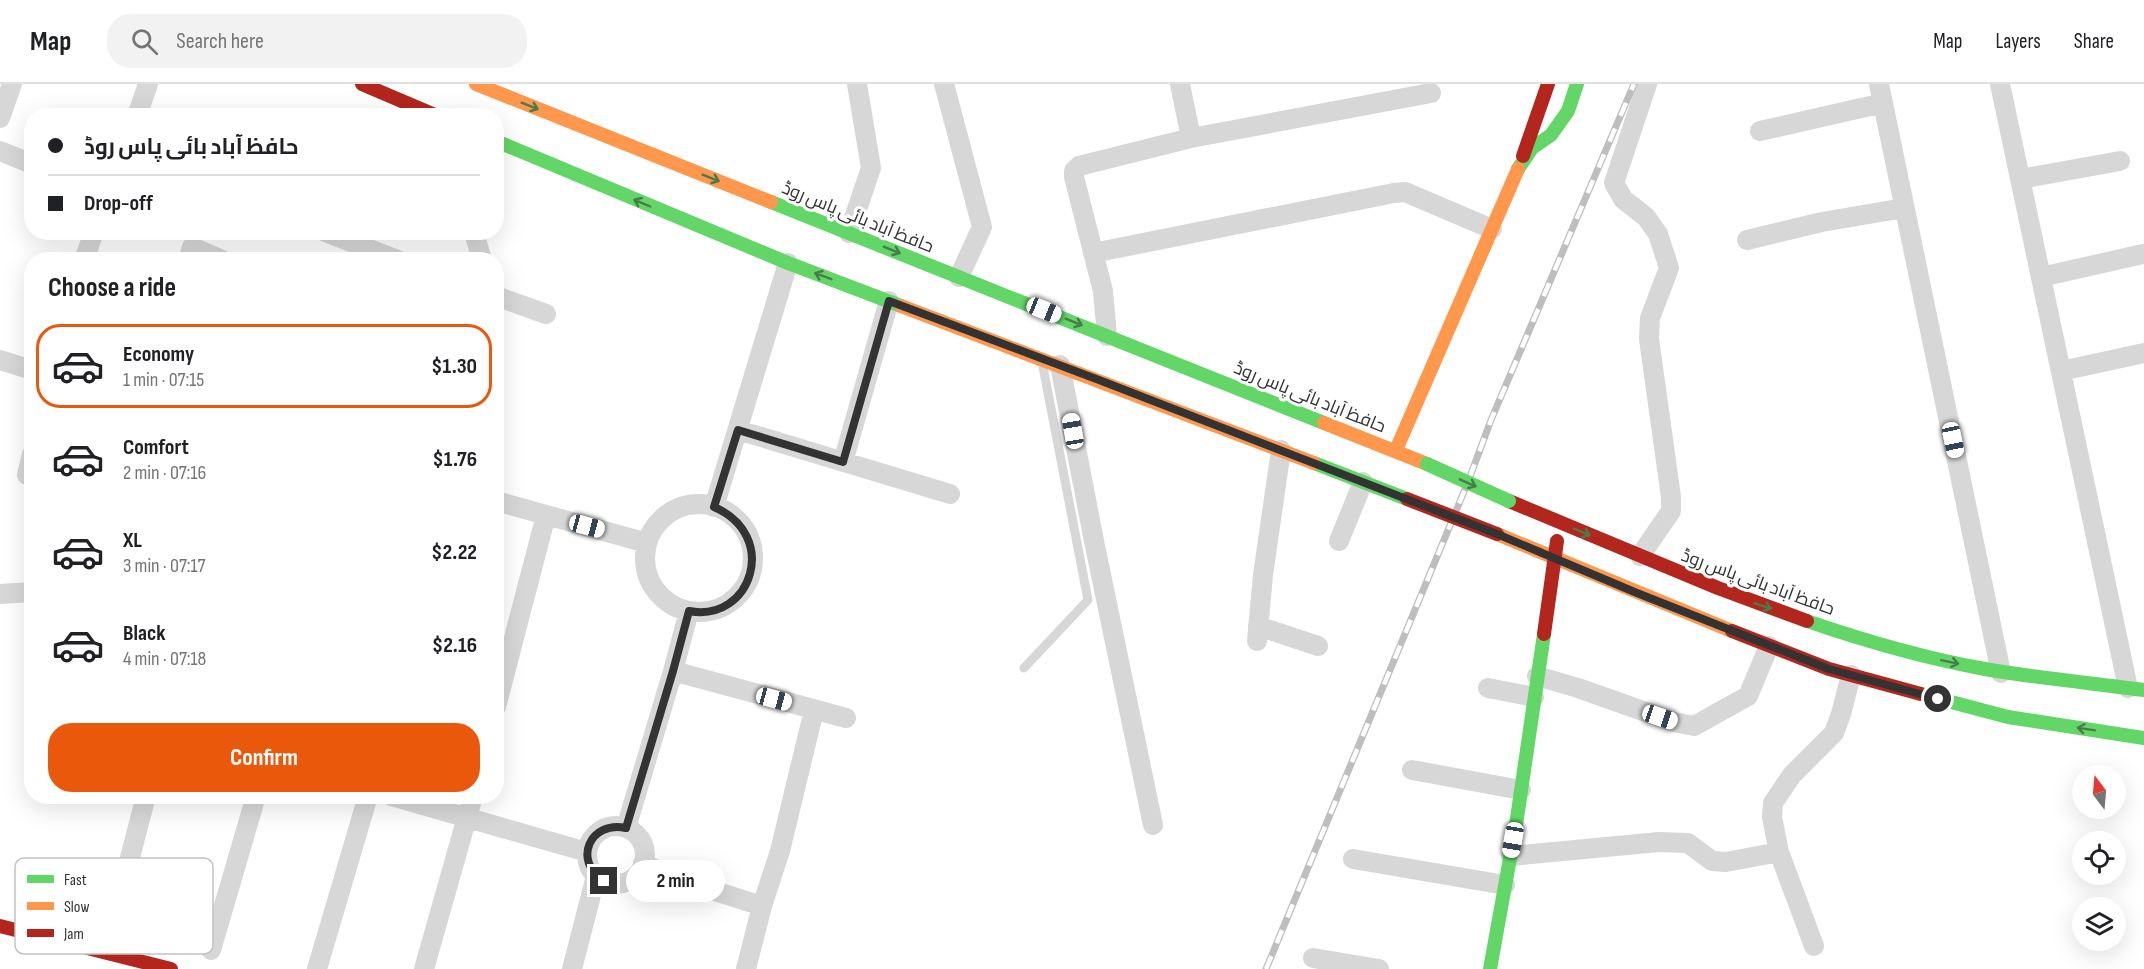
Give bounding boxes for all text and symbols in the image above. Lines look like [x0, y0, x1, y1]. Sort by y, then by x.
search box [107, 14, 527, 68]
text: Map [30, 25, 71, 58]
icon: search [128, 25, 161, 58]
text: Search here [176, 28, 264, 55]
text: Map [1933, 29, 1962, 54]
text: Layers [1995, 29, 2041, 54]
text: Share [2074, 29, 2114, 54]
one-way arrow [520, 101, 539, 112]
text: حافظ آباد بائی پاس روڈ [84, 134, 299, 161]
one-way arrow [701, 174, 720, 185]
street label: حافظ آباد بائی پاس روڈ [779, 177, 937, 258]
text: Drop-off [84, 190, 153, 217]
one-way arrow [634, 197, 652, 208]
one-way arrow [883, 246, 901, 257]
one-way arrow [814, 270, 833, 281]
text: Choose a ride [48, 272, 176, 304]
car [1024, 295, 1064, 325]
one-way arrow [1064, 318, 1082, 329]
icon: car [51, 339, 105, 393]
text: Economy [123, 341, 194, 368]
text: $1.30 [431, 353, 477, 380]
street label: حافظ آباد بائی پاس روڈ [1231, 357, 1389, 438]
text: 1 min · 07:15 [123, 368, 204, 392]
car [1061, 412, 1085, 450]
car [1940, 421, 1966, 459]
icon: car [51, 432, 105, 486]
text: Comfort [123, 434, 189, 461]
text: $1.76 [432, 446, 477, 473]
text: 2 min · 07:16 [123, 461, 206, 485]
one-way arrow [1459, 477, 1477, 489]
car [567, 513, 607, 539]
icon: car [51, 525, 105, 579]
text: XL [123, 527, 142, 554]
one-way arrow [1573, 527, 1591, 538]
text: $2.22 [431, 539, 477, 566]
street label: حافظ آباد بائی پاس روڈ [1678, 545, 1837, 621]
text: 3 min · 07:17 [123, 554, 206, 578]
one-way arrow [1753, 601, 1772, 612]
icon: car [51, 618, 105, 672]
text: Black [123, 620, 165, 647]
text: $2.16 [432, 632, 477, 659]
text: 4 min · 07:18 [123, 647, 206, 671]
one-way arrow [1939, 657, 1959, 668]
route start [1924, 685, 1951, 712]
car [754, 686, 794, 712]
car [1640, 703, 1680, 731]
button: Confirm [48, 723, 480, 792]
one-way arrow [2077, 724, 2097, 735]
north arrow [2072, 765, 2126, 819]
map controls [2072, 765, 2126, 951]
car [1501, 821, 1525, 859]
button: locate [2072, 831, 2126, 885]
legend [15, 858, 213, 954]
callout: 2 min [625, 860, 724, 902]
route end [590, 867, 617, 894]
text: 2 min [656, 869, 695, 893]
text: Fast [64, 871, 87, 890]
button: layers [2072, 897, 2126, 951]
text: Slow [64, 898, 89, 917]
text: Jam [63, 925, 84, 944]

